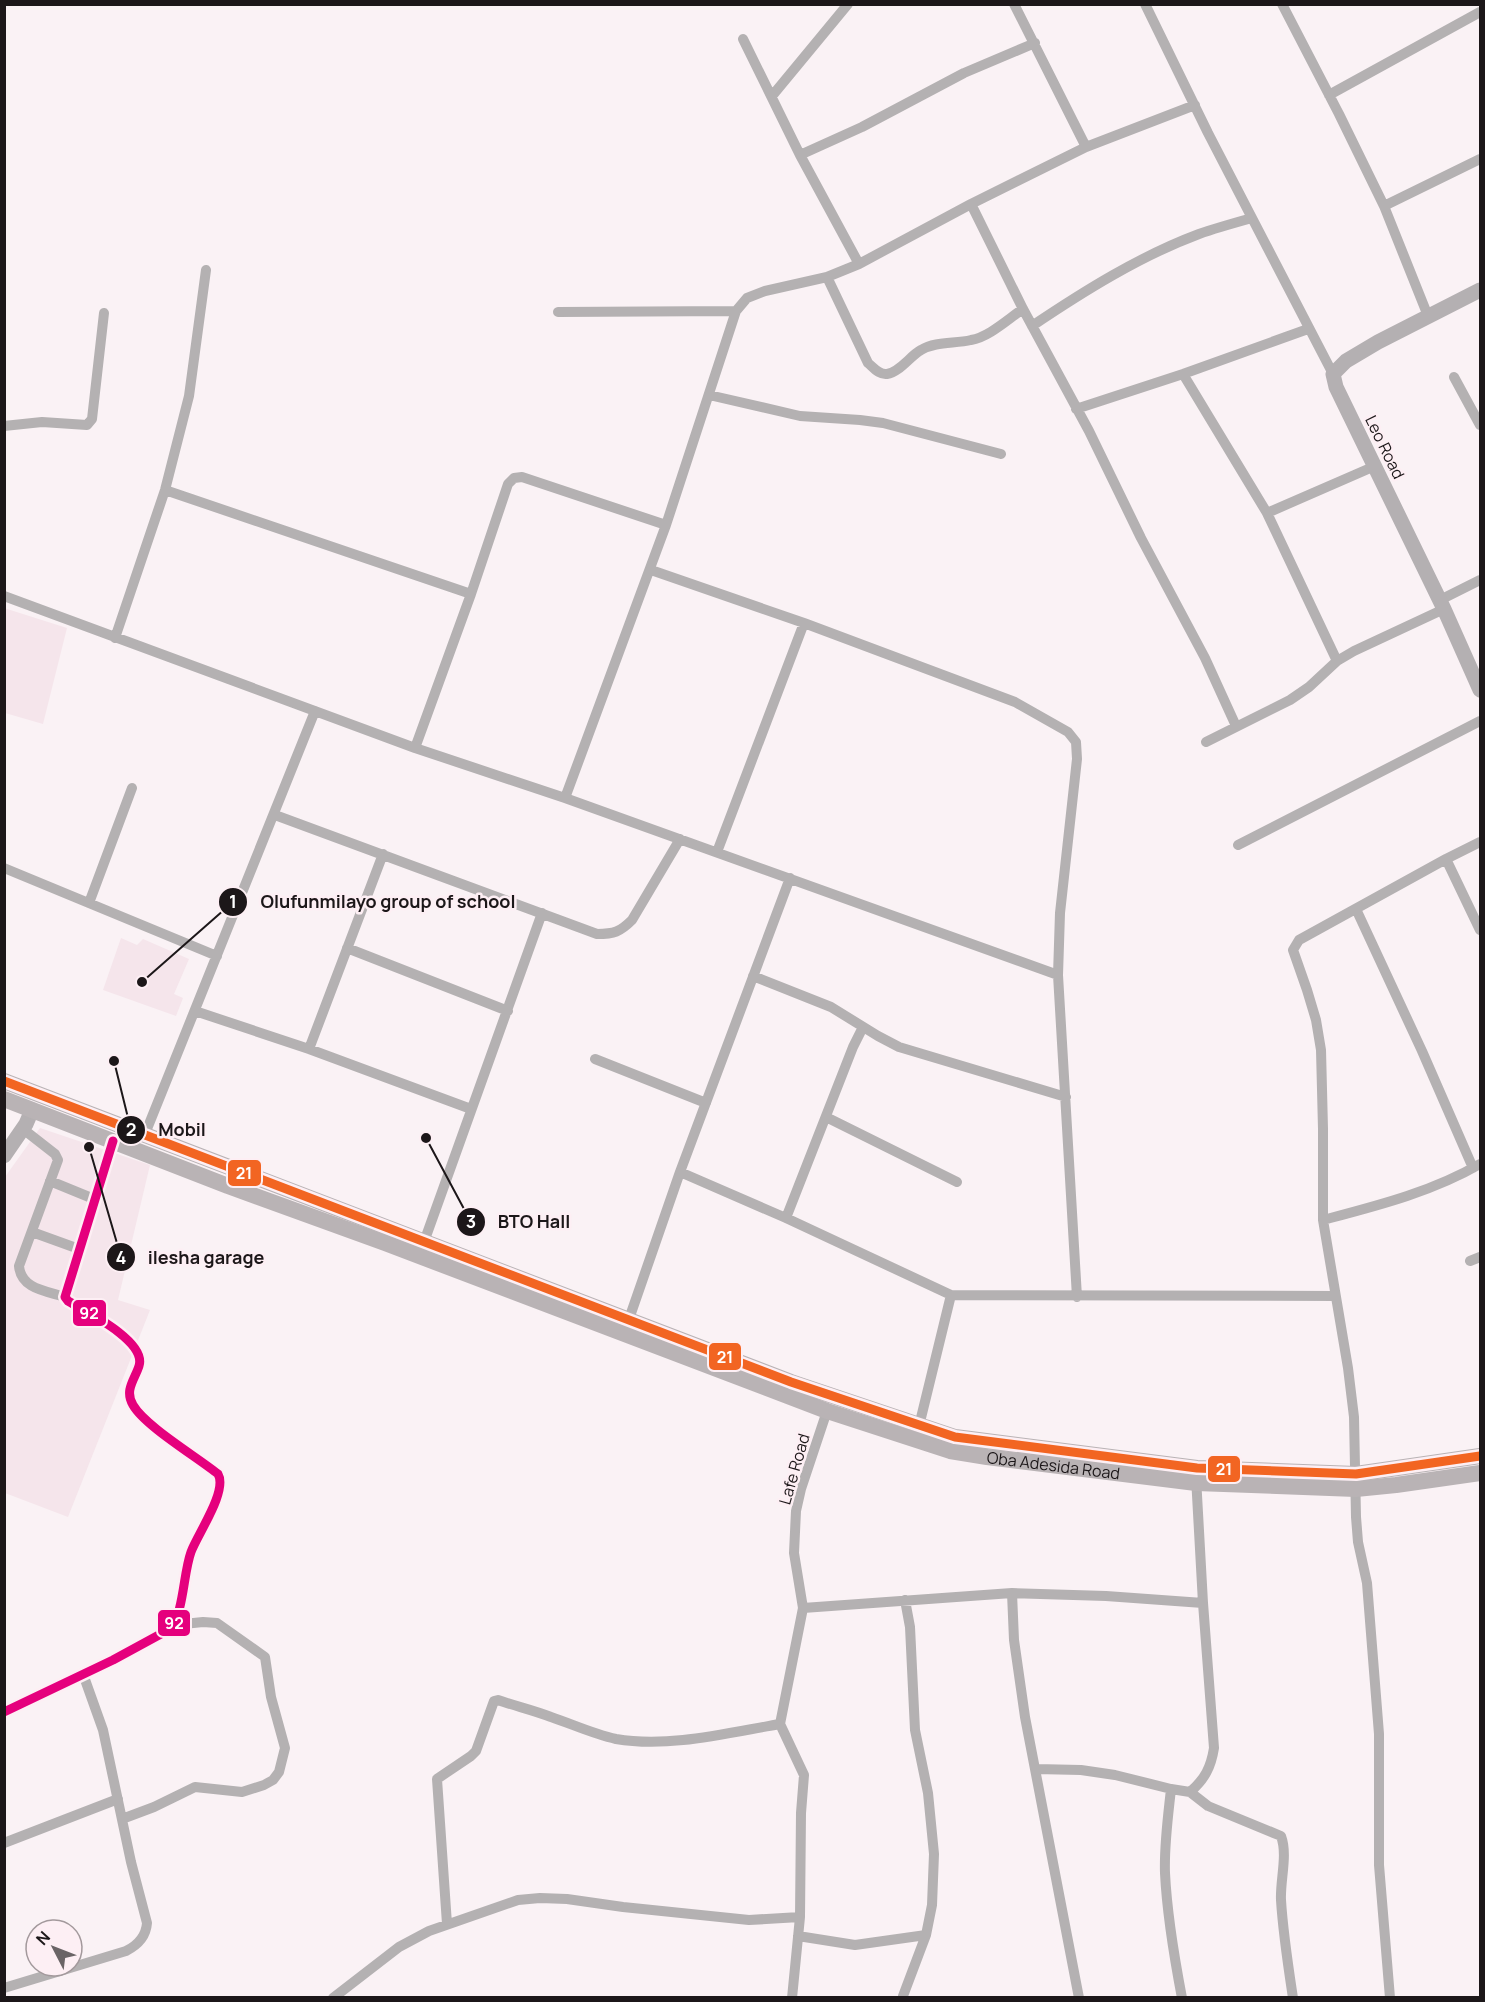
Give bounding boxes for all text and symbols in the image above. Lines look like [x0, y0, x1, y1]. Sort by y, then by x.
street label: Leo Road [1360, 412, 1410, 482]
callout: Olufunmilayo group of school [218, 884, 527, 920]
text: 1 [229, 889, 237, 913]
text: Olufunmilayo group of school [260, 889, 516, 913]
callout: Mobil [116, 1112, 217, 1148]
text: 2 [126, 1117, 136, 1141]
text: Mobil [158, 1117, 206, 1141]
line badge: 21 [227, 1159, 262, 1187]
text: 21 [236, 1162, 252, 1184]
callout: BTO Hall [456, 1204, 582, 1240]
text: 3 [466, 1209, 476, 1233]
text: BTO Hall [498, 1209, 570, 1233]
callout: ilesha garage [106, 1239, 276, 1275]
text: 4 [116, 1245, 127, 1269]
text: ilesha garage [148, 1245, 264, 1269]
line badge: 92 [72, 1299, 107, 1327]
text: 92 [79, 1302, 99, 1324]
line badge: 21 [708, 1342, 742, 1371]
text: 21 [717, 1346, 733, 1368]
street label: Lafe Road [773, 1431, 815, 1507]
street label: Oba Adesida Road [986, 1446, 1121, 1484]
line badge: 21 [1207, 1455, 1241, 1483]
text: 21 [1216, 1458, 1232, 1480]
line badge: 92 [157, 1609, 191, 1637]
text: 92 [164, 1612, 184, 1634]
north arrow [24, 1918, 84, 1978]
text: N [31, 1926, 55, 1950]

